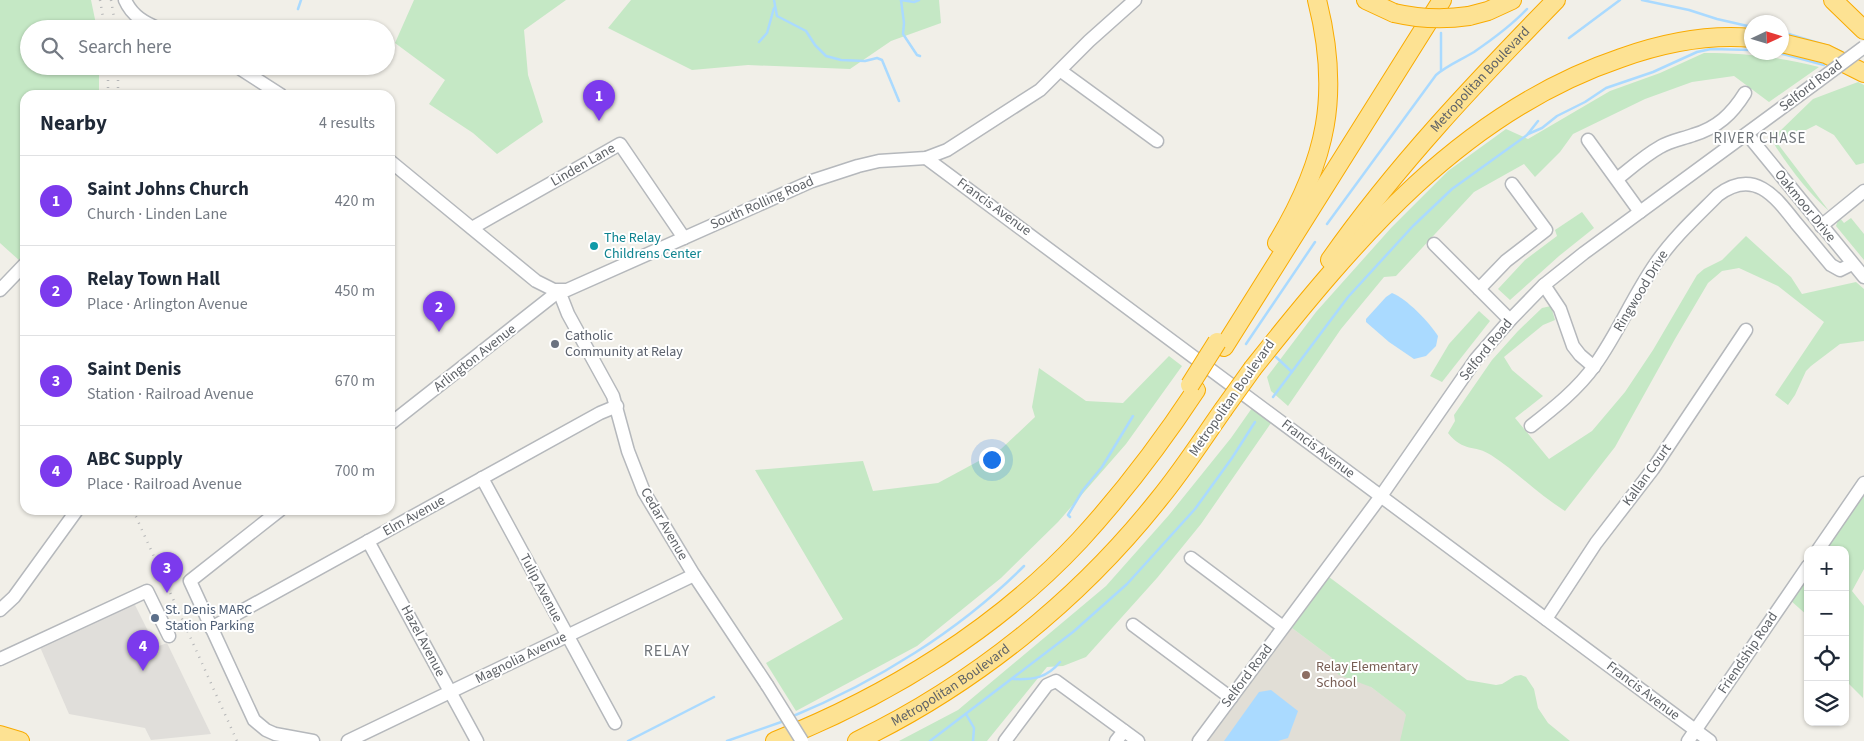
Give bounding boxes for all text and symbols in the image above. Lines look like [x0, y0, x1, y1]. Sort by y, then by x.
north arrow [1744, 15, 1789, 60]
search box [20, 20, 395, 75]
street label: Metropolitan Boulevard [1426, 22, 1535, 137]
icon: search [38, 34, 66, 62]
text: Search here [78, 34, 172, 61]
street label: Selford Road [1775, 55, 1847, 117]
pin: 1 [583, 80, 615, 121]
text: Nearby [40, 108, 107, 138]
text: 4 results [319, 112, 375, 134]
district label: RIVER CHASE [1713, 128, 1807, 149]
street label: Linden Lane [547, 138, 619, 192]
street label: Oakmoor Drive [1770, 165, 1841, 247]
street label: South Rolling Road [707, 171, 817, 235]
street label: Francis Avenue [953, 173, 1035, 241]
text: Saint Johns Church [87, 176, 249, 203]
text: 1 [52, 190, 60, 212]
text: 420 m [335, 190, 375, 212]
text: Church · Linden Lane [87, 203, 227, 225]
place label: The Relay Childrens Center [604, 228, 701, 264]
marker: The Relay Childrens Center [588, 240, 600, 252]
street label: Ringwood Drive [1609, 246, 1673, 336]
text: Relay Town Hall [87, 266, 220, 293]
text: 2 [52, 280, 60, 302]
text: 450 m [335, 280, 375, 302]
pin: 2 [423, 291, 455, 332]
text: Place · Arlington Avenue [87, 293, 248, 315]
street label: Selford Road [1455, 315, 1517, 385]
street label: Arlington Avenue [429, 319, 521, 397]
place label: Catholic Community at Relay [565, 326, 683, 362]
street label: Metropolitan Boulevard [1184, 336, 1280, 460]
marker: Catholic Community at Relay [549, 338, 561, 350]
text: Saint Denis [87, 356, 181, 383]
text: 3 [52, 370, 60, 392]
text: 670 m [335, 370, 375, 392]
text: Station · Railroad Avenue [87, 383, 254, 405]
street label: Francis Avenue [1277, 415, 1359, 483]
street label: Kallan Court [1618, 440, 1677, 510]
text: ABC Supply [87, 446, 183, 473]
your location [979, 447, 1005, 473]
text: 4 [52, 460, 60, 482]
text: 700 m [335, 460, 375, 482]
text: Place · Railroad Avenue [87, 473, 242, 495]
street label: Cedar Avenue [635, 484, 693, 564]
street label: Elm Avenue [379, 491, 449, 541]
map controls [1804, 546, 1849, 726]
button: + [1804, 546, 1849, 591]
street label: Tulip Avenue [515, 550, 568, 626]
pin: 3 [151, 552, 183, 593]
button: − [1804, 591, 1849, 636]
place label: St. Denis MARC Station Parking [165, 600, 254, 636]
street label: Hazel Avenue [396, 602, 450, 680]
street label: Friendship Road [1713, 608, 1783, 698]
marker: St. Denis MARC Station Parking [149, 612, 161, 624]
street label: Magnolia Avenue [472, 627, 570, 689]
pin: 4 [127, 630, 159, 671]
button: locate [1804, 636, 1849, 681]
street label: Metropolitan Boulevard [888, 639, 1014, 732]
district label: RELAY [644, 640, 690, 662]
street label: Selford Road [1216, 640, 1278, 712]
place label: Relay Elementary School [1316, 657, 1419, 693]
street label: Francis Avenue [1602, 657, 1684, 725]
marker: Relay Elementary School [1300, 669, 1312, 681]
button: layers [1804, 681, 1849, 726]

